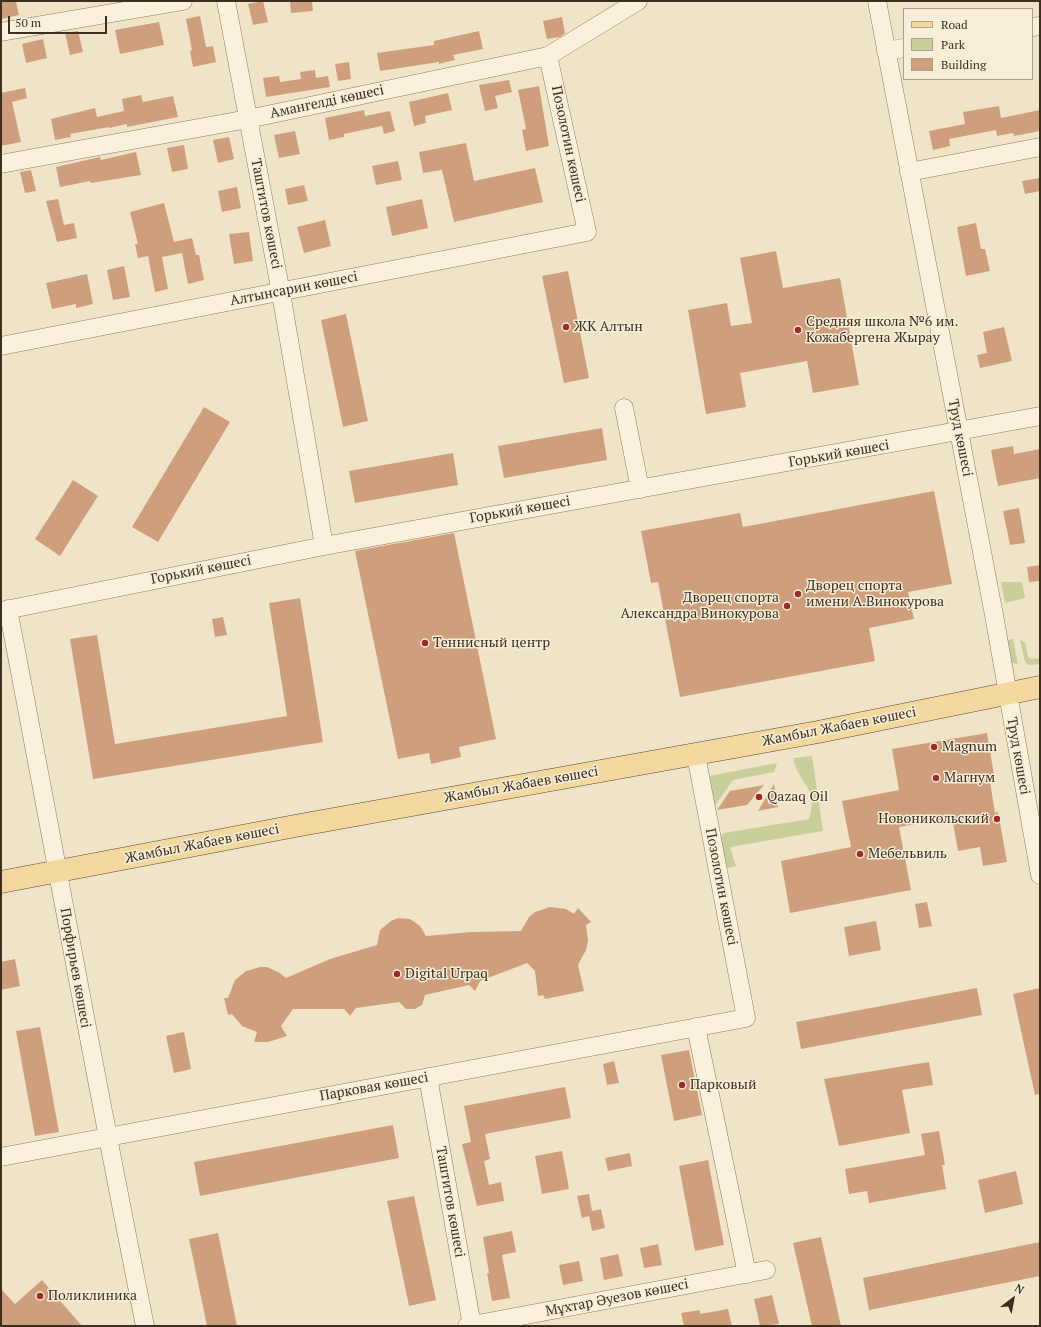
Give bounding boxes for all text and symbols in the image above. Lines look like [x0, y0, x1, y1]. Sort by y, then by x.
scale bar [10, 8, 109, 34]
legend [903, 8, 1033, 80]
text: 50 m [15, 15, 41, 30]
text: Road [941, 17, 968, 32]
text: Park [941, 37, 965, 52]
text: Building [941, 57, 986, 72]
street label: Амангелді көшесі [268, 82, 386, 122]
street label: Позолотин көшесі [547, 84, 589, 204]
street label: Таштитов көшесі [247, 157, 285, 271]
street label: Алтынсарин көшесі [229, 268, 359, 310]
place label: Средняя школа №6 им. Кожабергена Жырау [806, 314, 958, 346]
place label: ЖК Алтын [574, 319, 643, 335]
marker: ЖК Алтын [561, 322, 571, 332]
marker: Средняя школа №6 им. Кожабергена Жырау [793, 325, 803, 335]
street label: Труд көшесі [944, 398, 976, 478]
street label: Горький көшесі [787, 437, 891, 471]
street label: Горький көшесі [468, 493, 572, 527]
street label: Горький көшесі [149, 552, 253, 588]
place label: Дворец спорта имени А.Винокурова [806, 578, 944, 610]
marker: Дворец спорта имени А.Винокурова [793, 589, 803, 599]
place label: Дворец спорта Александра Винокурова [621, 590, 779, 622]
marker: Дворец спорта Александра Винокурова [782, 601, 792, 611]
place label: Теннисный центр [433, 635, 550, 651]
marker: Теннисный центр [420, 638, 430, 648]
street label: Жамбыл Жабаев көшесі [760, 704, 918, 750]
street label: Труд көшесі [1003, 716, 1033, 796]
place label: Magnum [942, 739, 997, 755]
marker: Magnum [929, 742, 939, 752]
street label: Жамбыл Жабаев көшесі [442, 763, 600, 807]
place label: Магнум [944, 770, 995, 786]
marker: Магнум [931, 773, 941, 783]
place label: Qazaq Oil [767, 789, 828, 805]
marker: Qazaq Oil [754, 792, 764, 802]
place label: Новоникольский [878, 811, 989, 827]
marker: Новоникольский [992, 814, 1002, 824]
street label: Жамбыл Жабаев көшесі [123, 821, 281, 867]
street label: Позолотин көшесі [701, 827, 741, 947]
place label: Мебельвиль [868, 846, 947, 862]
marker: Мебельвиль [855, 849, 865, 859]
street label: Порфирьев көшесі [56, 907, 94, 1029]
place label: Digital Urpaq [405, 966, 488, 982]
marker: Digital Urpaq [392, 969, 402, 979]
street label: Парковая көшесі [318, 1069, 430, 1105]
place label: Парковый [690, 1077, 757, 1093]
marker: Парковый [677, 1080, 687, 1090]
street label: Таштитов көшесі [432, 1145, 468, 1259]
street label: Мұхтар Әуезов көшесі [544, 1276, 690, 1320]
north arrow [993, 1279, 1033, 1319]
text: N [1012, 1281, 1027, 1297]
place label: Поликлиника [48, 1288, 137, 1304]
marker: Поликлиника [35, 1291, 45, 1301]

